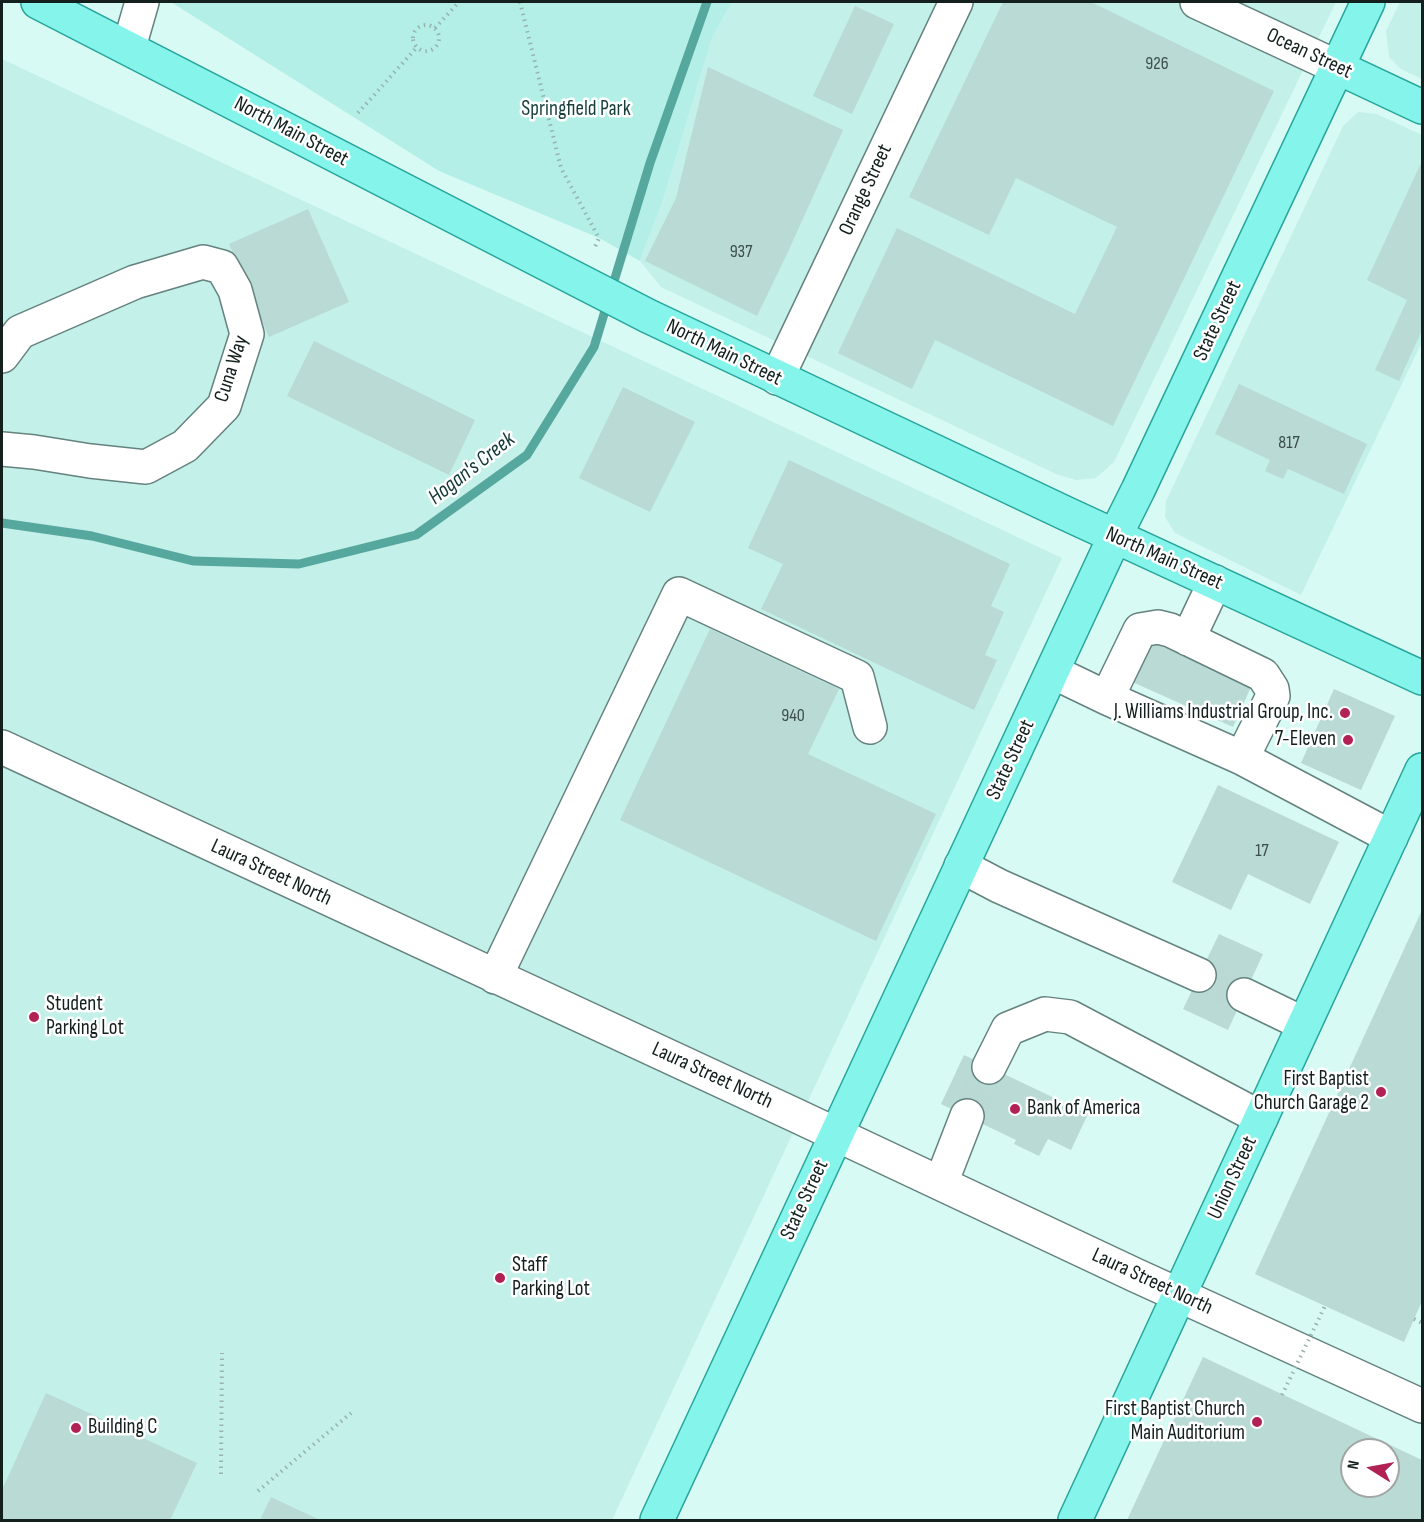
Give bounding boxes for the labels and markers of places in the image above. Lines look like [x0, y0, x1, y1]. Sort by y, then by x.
place label: J. Williams Industrial Group, Inc. [1114, 700, 1333, 726]
marker: J. Williams Industrial Group, Inc. [1338, 706, 1352, 720]
place label: 7-Eleven [1275, 727, 1336, 753]
marker: 7-Eleven [1341, 733, 1355, 747]
place label: Student Parking Lot [46, 992, 124, 1042]
marker: Student Parking Lot [27, 1010, 41, 1024]
place label: First Baptist Church Garage 2 [1254, 1067, 1369, 1117]
marker: First Baptist Church Garage 2 [1374, 1085, 1388, 1099]
place label: Bank of America [1027, 1096, 1140, 1122]
marker: Bank of America [1008, 1102, 1022, 1116]
place label: Staff Parking Lot [512, 1253, 590, 1303]
marker: Staff Parking Lot [493, 1271, 507, 1285]
place label: First Baptist Church Main Auditorium [1105, 1397, 1245, 1447]
place label: Building C [88, 1415, 157, 1441]
marker: First Baptist Church Main Auditorium [1250, 1415, 1264, 1429]
marker: Building C [69, 1421, 83, 1435]

